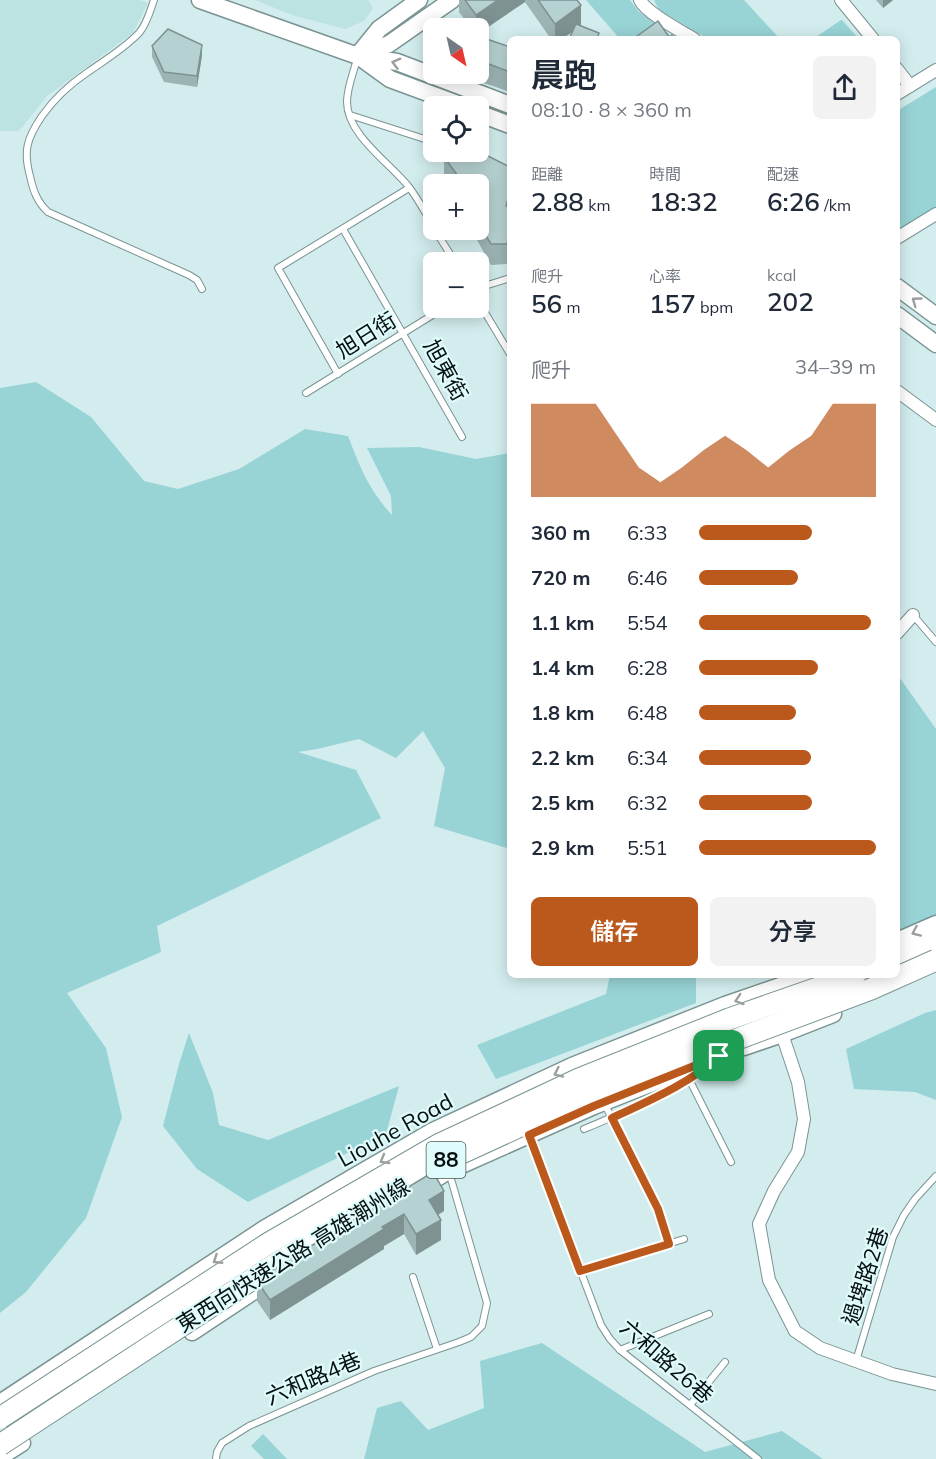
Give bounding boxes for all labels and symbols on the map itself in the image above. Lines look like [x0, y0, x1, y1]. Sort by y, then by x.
north arrow [423, 18, 489, 84]
one-way arrow [391, 58, 402, 70]
one-way arrow [912, 297, 923, 308]
street label: 旭日街 [331, 306, 401, 364]
street label: 旭東街 [418, 334, 474, 406]
one-way arrow [912, 925, 923, 937]
one-way arrow [734, 993, 745, 1005]
pin [693, 1030, 744, 1081]
one-way arrow [554, 1065, 565, 1077]
street label: Liouhe Road [333, 1087, 457, 1173]
road number: 88 [426, 1142, 466, 1178]
one-way arrow [380, 1152, 390, 1164]
street label: 東西向快速公路 高雄潮州線 [171, 1172, 415, 1338]
street label: 過埤路2巷 [836, 1224, 894, 1328]
one-way arrow [212, 1253, 223, 1264]
street label: 六和路26巷 [615, 1313, 719, 1409]
street label: 六和路4巷 [261, 1345, 365, 1411]

